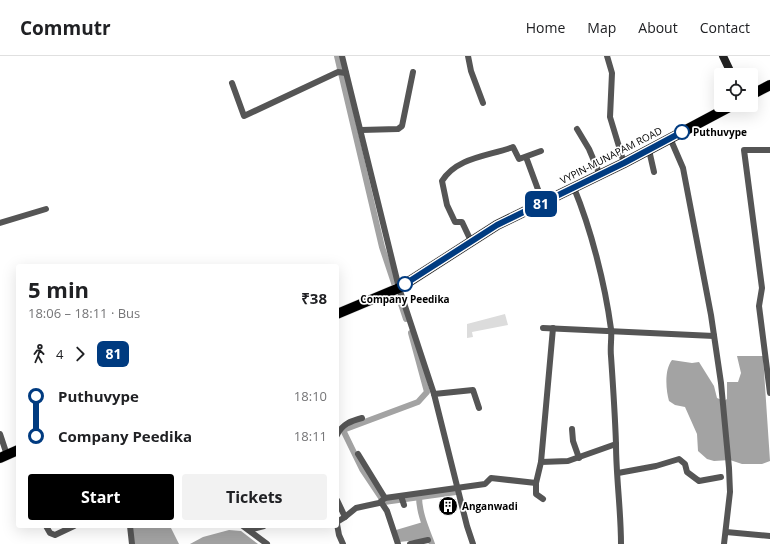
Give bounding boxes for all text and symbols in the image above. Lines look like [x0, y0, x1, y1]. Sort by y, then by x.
text: Commutr [20, 15, 111, 41]
text: Home [526, 18, 565, 37]
text: Map [587, 18, 616, 37]
text: About [638, 18, 678, 37]
text: Contact [700, 18, 750, 37]
map controls [714, 68, 758, 112]
button: locate [714, 68, 758, 112]
street label: VYPIN-MUNAPAM ROAD [558, 123, 664, 187]
marker: Puthuvype [674, 124, 690, 140]
place label: Puthuvype [693, 125, 747, 139]
line badge: 81 [523, 191, 559, 217]
text: 81 [533, 194, 549, 213]
text: 5 min [28, 274, 89, 304]
marker: Company Peedika [397, 276, 413, 292]
text: ₹38 [301, 288, 327, 308]
place label: Company Peedika [360, 292, 450, 306]
text: 18:06 – 18:11 · Bus [28, 304, 140, 322]
icon: walk [28, 343, 50, 365]
icon: forward [69, 343, 91, 365]
text: 81 [105, 344, 121, 363]
text: 4 [56, 345, 63, 363]
text: Puthuvype [58, 386, 139, 406]
text: 18:10 [294, 387, 327, 405]
text: Company Peedika [58, 426, 192, 446]
text: 18:11 [294, 427, 327, 445]
button: Start [28, 474, 174, 520]
button: Tickets [182, 474, 327, 520]
building icon: Anganwadi [437, 495, 459, 517]
place label: Anganwadi [462, 499, 518, 513]

